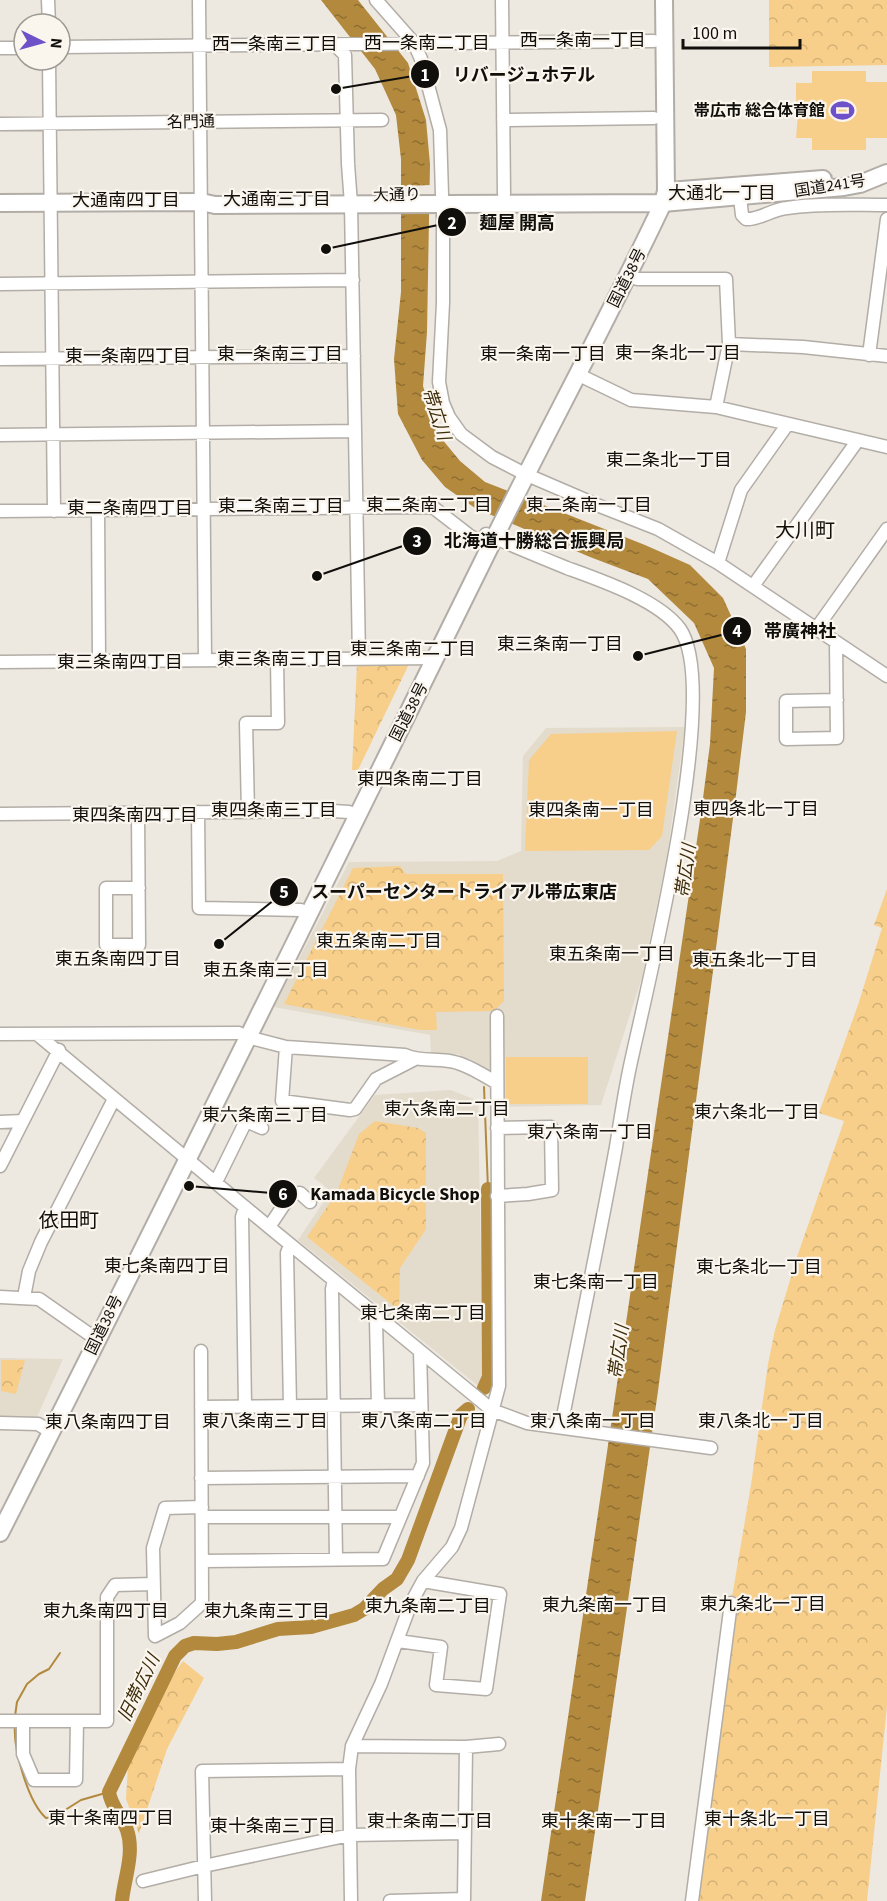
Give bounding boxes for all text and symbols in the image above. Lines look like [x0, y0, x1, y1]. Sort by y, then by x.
north arrow [12, 12, 72, 72]
scale bar [683, 12, 800, 50]
text: 100 m [692, 21, 737, 46]
district label: 西一条南一丁目 [520, 28, 646, 53]
district label: 西一条南二丁目 [364, 31, 490, 56]
district label: 西一条南三丁目 [212, 32, 338, 57]
text: N [45, 37, 67, 49]
callout: リバージュホテル [410, 56, 608, 92]
text: 1 [420, 63, 430, 88]
text: リバージュホテル [453, 63, 595, 88]
sports icon: 帯広市 総合体育館 [830, 98, 856, 124]
place label: 帯広市 総合体育館 [694, 100, 825, 122]
street label: 名門通 [167, 111, 215, 133]
street label: 国道241号 [793, 170, 867, 202]
district label: 大通北一丁目 [668, 181, 776, 206]
street label: 大通り [373, 184, 421, 206]
district label: 大通南三丁目 [223, 187, 331, 212]
district label: 大通南四丁目 [72, 188, 180, 213]
callout: 麺屋 開高 [437, 204, 566, 240]
text: 2 [447, 211, 457, 236]
text: 麺屋 開高 [479, 211, 555, 236]
street label: 国道38号 [603, 245, 651, 311]
district label: 東一条北一丁目 [615, 341, 741, 366]
district label: 東一条南三丁目 [217, 342, 343, 367]
district label: 東一条南一丁目 [480, 342, 606, 367]
district label: 東一条南四丁目 [65, 344, 191, 369]
water label: 帯広川 [416, 384, 457, 445]
district label: 東二条北一丁目 [606, 448, 732, 473]
district label: 東二条南二丁目 [366, 493, 492, 518]
district label: 東二条南一丁目 [526, 493, 652, 518]
district label: 東二条南三丁目 [218, 494, 344, 519]
district label: 東二条南四丁目 [67, 496, 193, 521]
district label: 大川町 [775, 517, 835, 545]
callout: 北海道十勝総合振興局 [402, 523, 636, 559]
text: 3 [412, 529, 422, 554]
text: 北海道十勝総合振興局 [444, 529, 624, 554]
callout: 帯廣神社 [722, 613, 848, 649]
text: 4 [732, 619, 742, 644]
text: 帯廣神社 [764, 619, 836, 644]
district label: 東三条南一丁目 [497, 632, 623, 657]
district label: 東三条南二丁目 [350, 637, 476, 662]
district label: 東三条南三丁目 [217, 647, 343, 672]
district label: 東三条南四丁目 [57, 650, 183, 675]
street label: 国道38号 [385, 679, 433, 745]
district label: 東四条南二丁目 [357, 767, 483, 792]
district label: 東四条北一丁目 [693, 797, 819, 822]
district label: 東四条南三丁目 [211, 798, 337, 823]
district label: 東四条南一丁目 [528, 798, 654, 823]
district label: 東四条南四丁目 [72, 803, 198, 828]
water label: 帯広川 [670, 841, 702, 899]
callout: スーパーセンタートライアル帯広東店 [269, 874, 629, 910]
text: 5 [279, 880, 289, 905]
text: スーパーセンタートライアル帯広東店 [311, 880, 617, 905]
district label: 東五条南二丁目 [316, 929, 442, 954]
district label: 東五条南一丁目 [549, 942, 675, 967]
district label: 東五条南四丁目 [55, 947, 181, 972]
district label: 東五条北一丁目 [692, 948, 818, 973]
district label: 東五条南三丁目 [203, 958, 329, 983]
district label: 東六条南二丁目 [384, 1097, 510, 1122]
district label: 東六条北一丁目 [694, 1100, 820, 1125]
district label: 東六条南三丁目 [202, 1103, 328, 1128]
district label: 東六条南一丁目 [527, 1120, 653, 1145]
callout: Kamada Bicycle Shop [268, 1176, 492, 1212]
text: 6 [278, 1182, 288, 1207]
text: Kamada Bicycle Shop [310, 1182, 480, 1207]
district label: 依田町 [39, 1207, 99, 1235]
district label: 東七条南四丁目 [104, 1254, 230, 1279]
district label: 東七条北一丁目 [696, 1255, 822, 1280]
district label: 東七条南一丁目 [533, 1270, 659, 1295]
street label: 国道38号 [80, 1291, 128, 1359]
district label: 東七条南二丁目 [360, 1301, 486, 1326]
water label: 帯広川 [603, 1322, 635, 1380]
district label: 東八条南三丁目 [202, 1409, 328, 1434]
district label: 東八条南二丁目 [361, 1409, 487, 1434]
district label: 東八条南一丁目 [530, 1409, 656, 1434]
district label: 東八条北一丁目 [698, 1409, 824, 1434]
district label: 東八条南四丁目 [45, 1410, 171, 1435]
district label: 東九条北一丁目 [700, 1592, 826, 1617]
district label: 東九条南一丁目 [542, 1593, 668, 1618]
district label: 東九条南二丁目 [365, 1594, 491, 1619]
district label: 東九条南四丁目 [43, 1599, 169, 1624]
district label: 東九条南三丁目 [204, 1599, 330, 1624]
water label: 旧帯広川 [112, 1648, 167, 1726]
district label: 東十条南四丁目 [48, 1806, 174, 1831]
district label: 東十条北一丁目 [704, 1807, 830, 1832]
district label: 東十条南二丁目 [367, 1809, 493, 1834]
district label: 東十条南一丁目 [541, 1809, 667, 1834]
district label: 東十条南三丁目 [210, 1814, 336, 1839]

